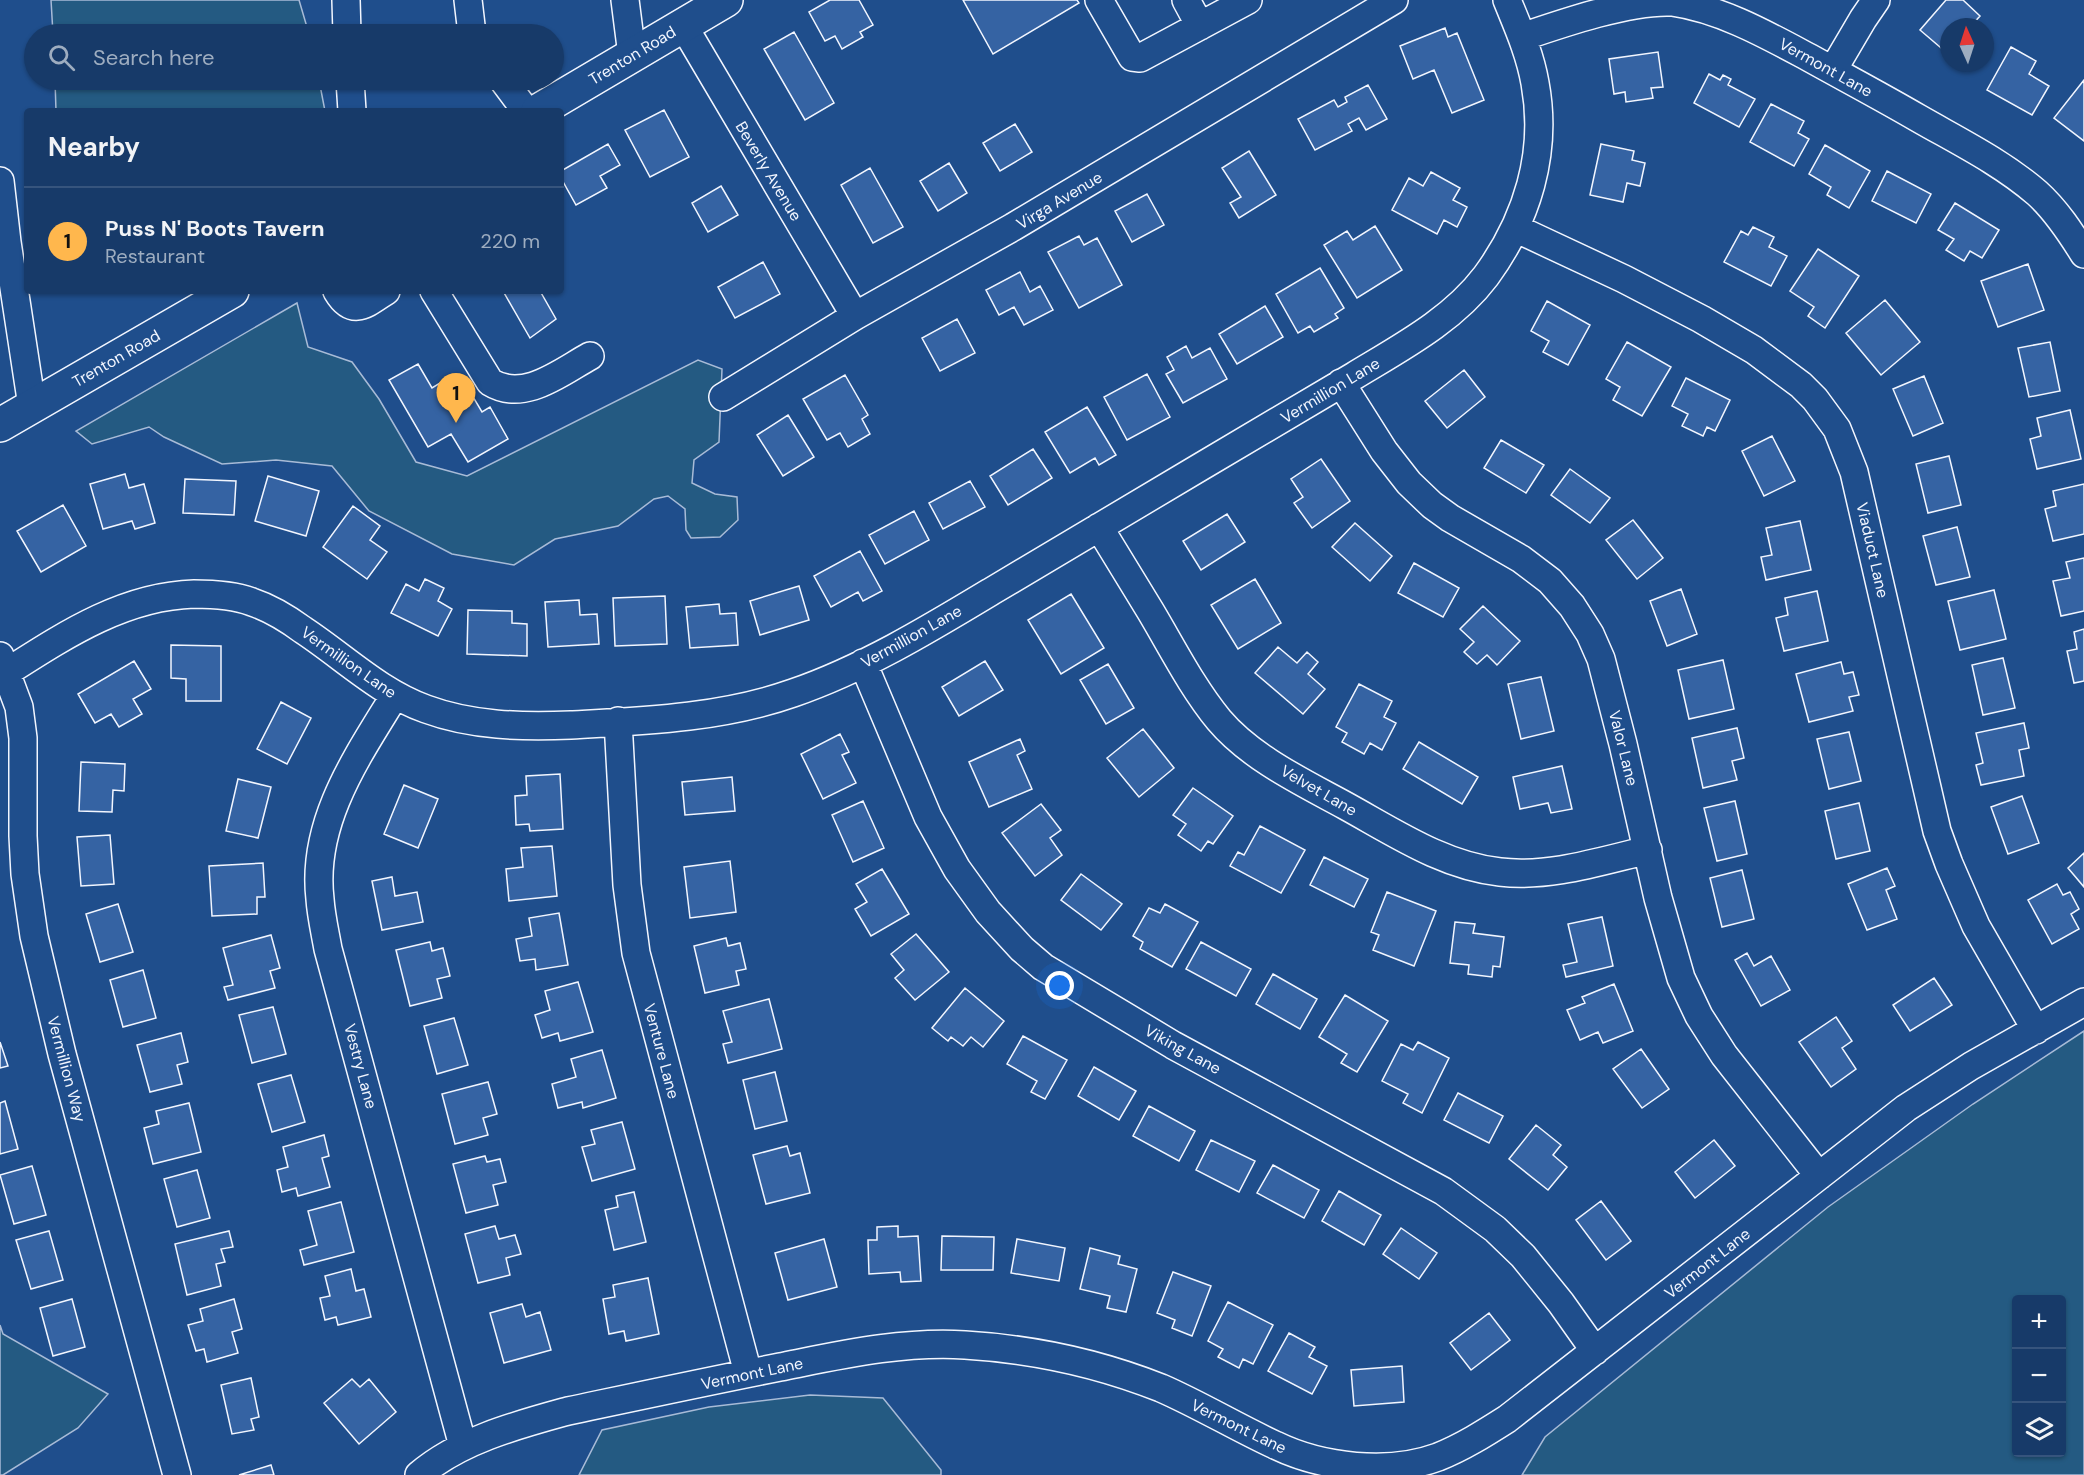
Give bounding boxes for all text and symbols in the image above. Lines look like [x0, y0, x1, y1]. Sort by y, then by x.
north arrow [1940, 18, 1994, 72]
street label: Trenton Road [585, 21, 680, 90]
search box [24, 24, 564, 90]
street label: Vermont Lane [1775, 33, 1876, 102]
icon: search [45, 41, 78, 74]
text: Search here [93, 43, 214, 72]
street label: Beverly Avenue [731, 118, 807, 225]
text: Nearby [48, 130, 140, 164]
street label: Virga Avenue [1012, 167, 1106, 234]
text: Puss N' Boots Tavern [105, 214, 325, 243]
text: 1 [64, 228, 71, 254]
text: 220 m [480, 228, 540, 254]
text: Restaurant [105, 243, 205, 269]
street label: Trenton Road [68, 325, 164, 392]
street label: Vermillion Lane [1277, 353, 1384, 428]
pin: 1 [436, 374, 476, 423]
street label: Viaduct Lane [1851, 500, 1894, 600]
street label: Vermillion Lane [857, 600, 965, 673]
street label: Vermillion Lane [297, 622, 401, 703]
street label: Valor Lane [1604, 708, 1643, 788]
street label: Velvet Lane [1277, 760, 1361, 821]
your location [1045, 971, 1074, 1000]
street label: Venture Lane [639, 1001, 684, 1101]
street label: Vermillion Way [42, 1014, 91, 1124]
street label: Viking Lane [1141, 1020, 1225, 1079]
street label: Vestry Lane [339, 1021, 382, 1111]
street label: Vermont Lane [1660, 1223, 1755, 1304]
map controls [2012, 1295, 2066, 1457]
button: + [2012, 1295, 2066, 1349]
button: − [2012, 1349, 2066, 1403]
street label: Vermont Lane [699, 1352, 805, 1395]
street label: Vermont Lane [1188, 1394, 1290, 1459]
button: layers [2012, 1403, 2066, 1457]

